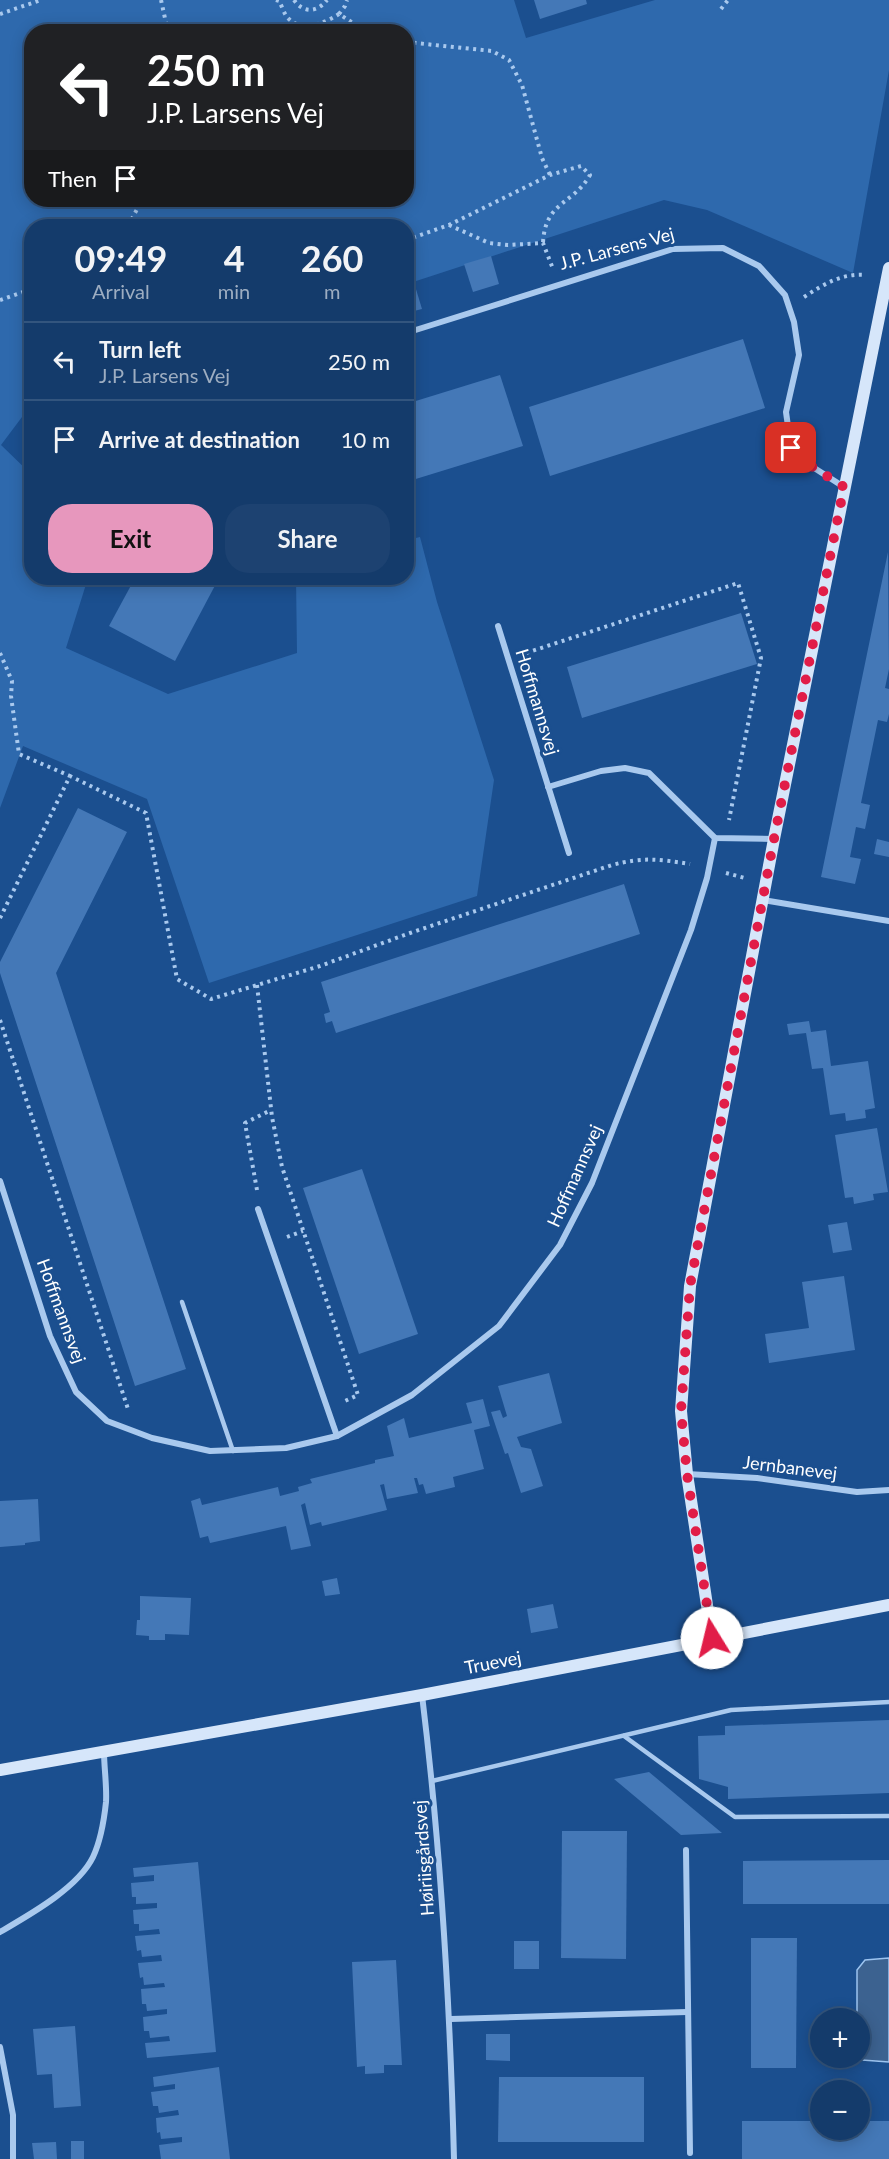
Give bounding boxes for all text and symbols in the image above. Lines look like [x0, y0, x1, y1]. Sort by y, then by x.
text: 250 m [147, 45, 265, 95]
icon: left [48, 48, 126, 126]
text: J.P. Larsens Vej [147, 96, 324, 129]
icon: arrive [109, 162, 142, 195]
text: Then [48, 165, 97, 192]
street label: J.P. Larsens Vej [557, 222, 677, 274]
text: 09:49 [75, 236, 167, 280]
text: 4 [224, 236, 245, 280]
text: 260 [301, 236, 363, 280]
text: Arrival [92, 279, 150, 303]
text: min [218, 279, 250, 303]
text: m [324, 279, 340, 303]
text: Turn left [99, 336, 181, 363]
icon: left [48, 345, 81, 378]
text: 250 m [328, 348, 390, 375]
text: J.P. Larsens Vej [99, 363, 230, 387]
pin [765, 422, 816, 473]
icon: arrive [48, 423, 81, 456]
text: Arrive at destination [99, 426, 300, 453]
text: 10 m [341, 426, 390, 453]
icon: arrive [774, 431, 807, 464]
button: Exit [48, 504, 213, 573]
button: Share [225, 504, 390, 573]
street label: Hoffmannsvej [511, 646, 565, 757]
street label: Hoffmannsvej [542, 1121, 606, 1230]
street label: Hoffmannsvej [33, 1255, 91, 1366]
street label: Jernbanevej [742, 1450, 838, 1484]
position arrow [680, 1606, 744, 1670]
street label: Truevej [463, 1646, 523, 1678]
street label: Høiriisgårdsvej [408, 1799, 438, 1917]
map controls [810, 2008, 870, 2140]
button: + [810, 2008, 870, 2068]
button: − [810, 2080, 870, 2140]

